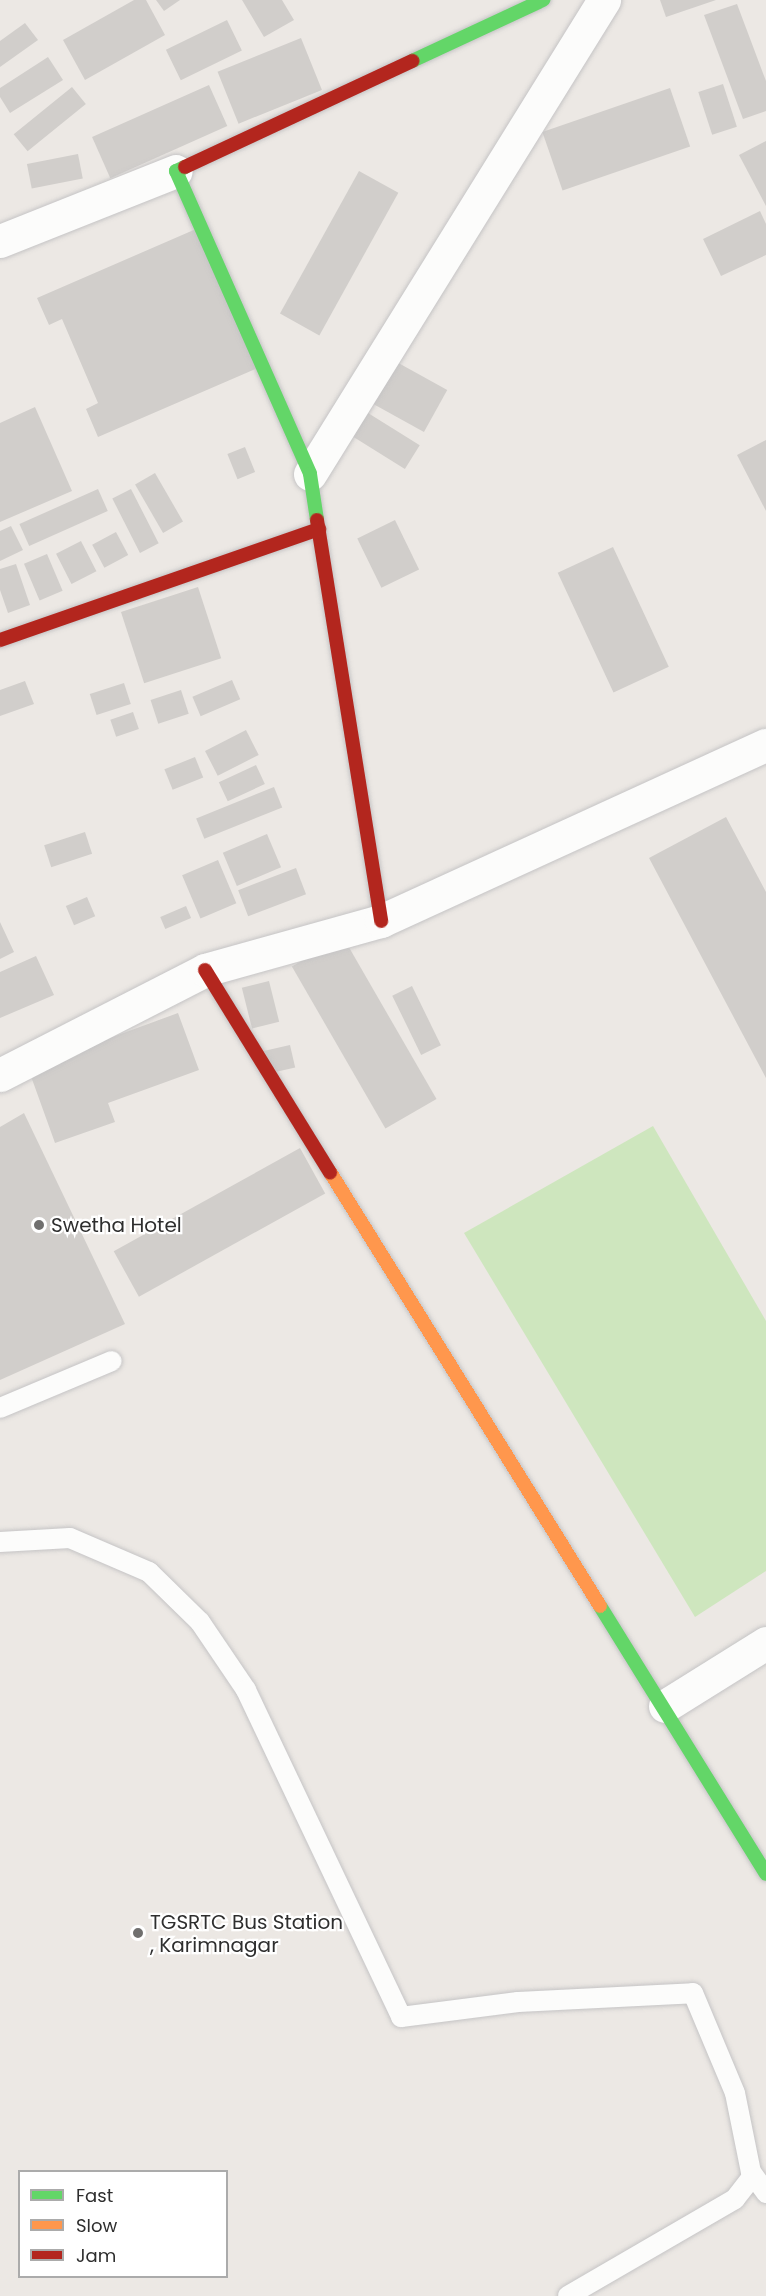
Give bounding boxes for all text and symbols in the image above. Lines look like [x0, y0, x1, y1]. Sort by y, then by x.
place label: Swetha Hotel [51, 1213, 182, 1237]
marker: Swetha Hotel [32, 1218, 46, 1232]
place label: TGSRTC Bus Station , Karimnagar [150, 1910, 343, 1957]
marker: TGSRTC Bus Station , Karimnagar [131, 1926, 145, 1940]
legend [18, 2170, 228, 2278]
text: Fast [76, 2183, 113, 2208]
text: Slow [76, 2213, 117, 2238]
text: Jam [76, 2243, 116, 2268]

